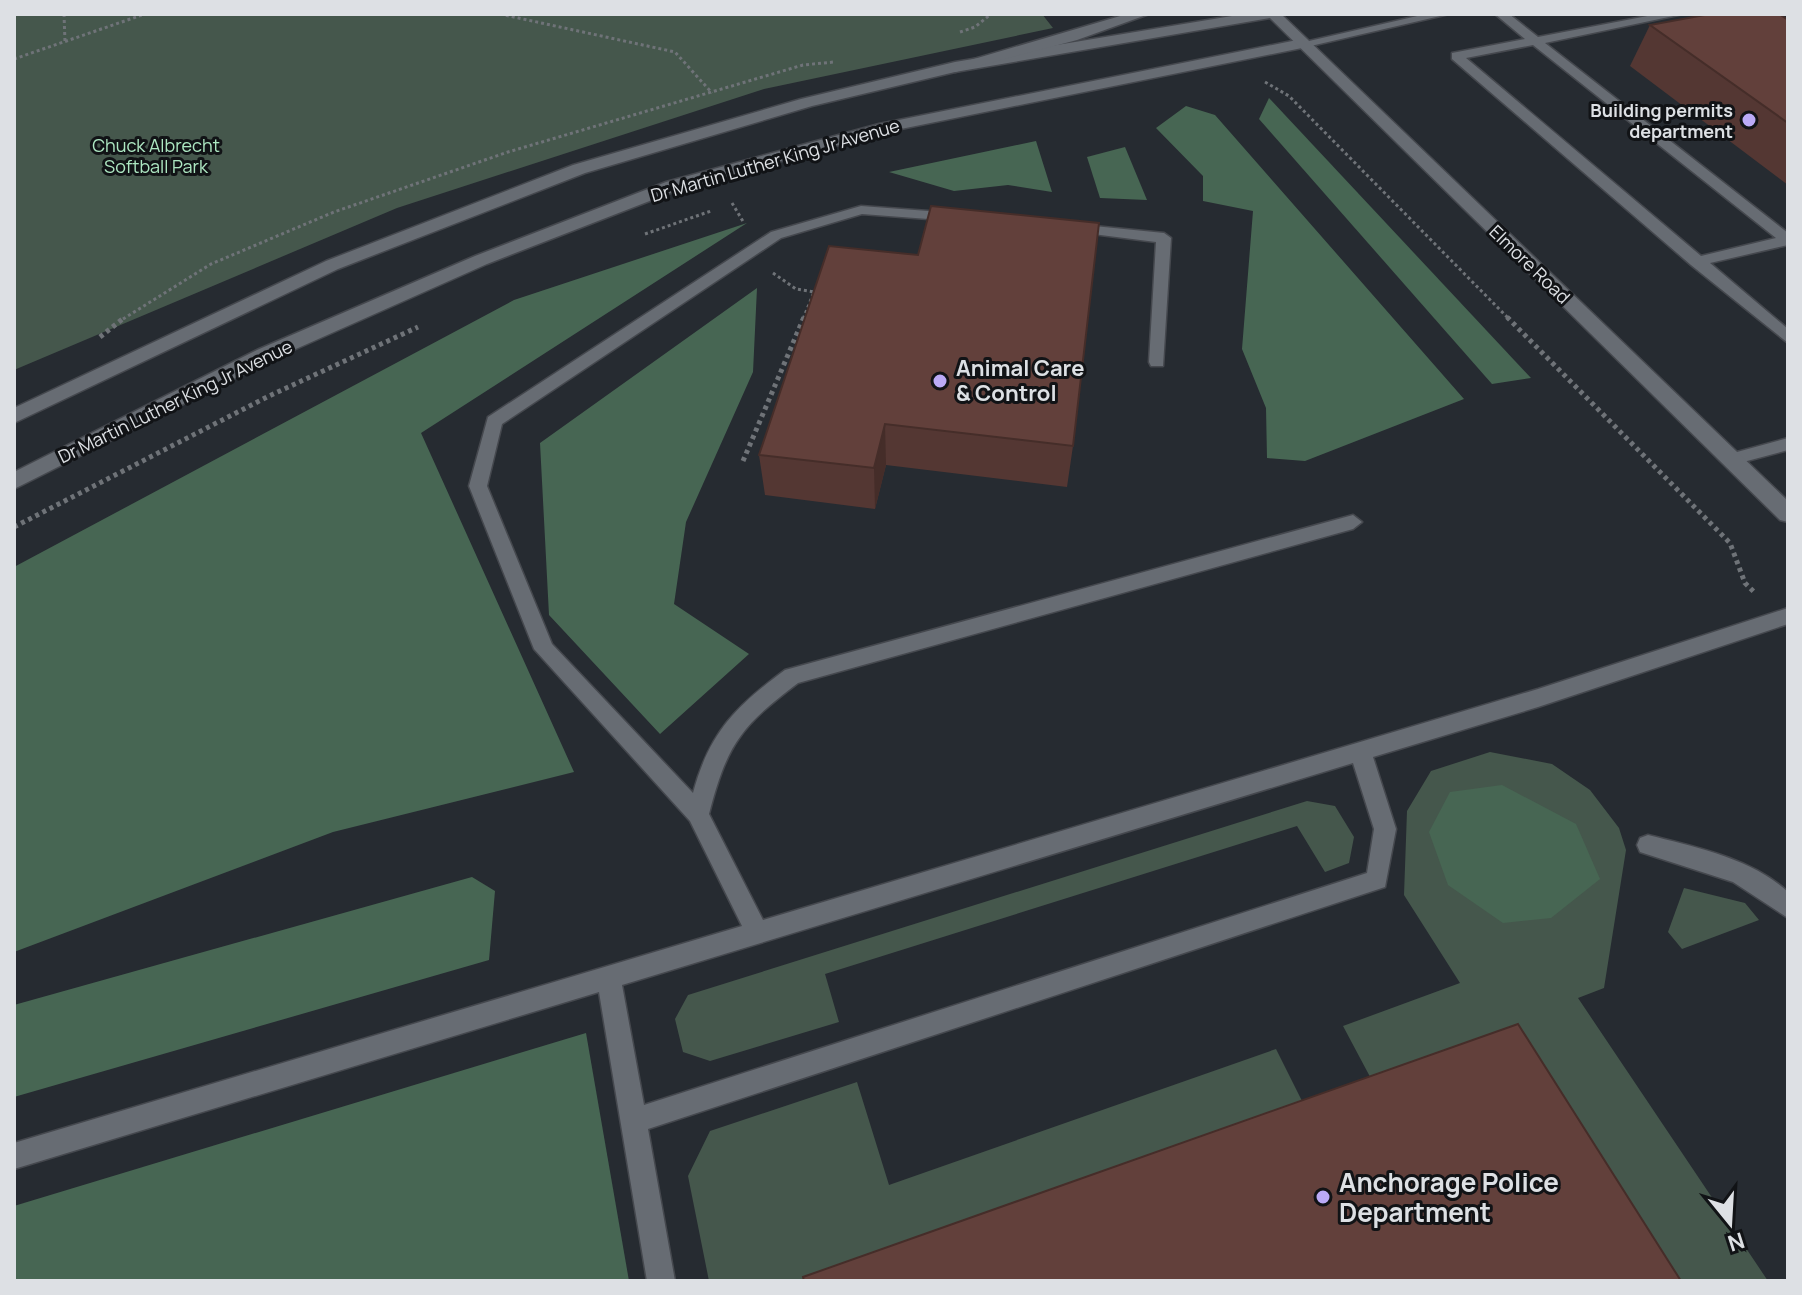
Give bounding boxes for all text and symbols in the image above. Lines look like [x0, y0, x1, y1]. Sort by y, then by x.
place label: Building permits department [1590, 98, 1733, 143]
marker: Building permits department [1740, 111, 1758, 129]
street label: Dr Martin Luther King Jr Avenue [648, 113, 902, 207]
park label: Chuck Albrecht Softball Park [92, 133, 220, 178]
street label: Elmore Road [1484, 219, 1576, 309]
street label: Dr Martin Luther King Jr Avenue [54, 334, 296, 468]
place label: Animal Care & Control [956, 353, 1084, 408]
marker: Animal Care & Control [931, 372, 949, 390]
place label: Anchorage Police Department [1339, 1164, 1559, 1230]
north arrow [1690, 1183, 1770, 1263]
marker: Anchorage Police Department [1314, 1188, 1332, 1206]
text: N [1724, 1225, 1748, 1259]

